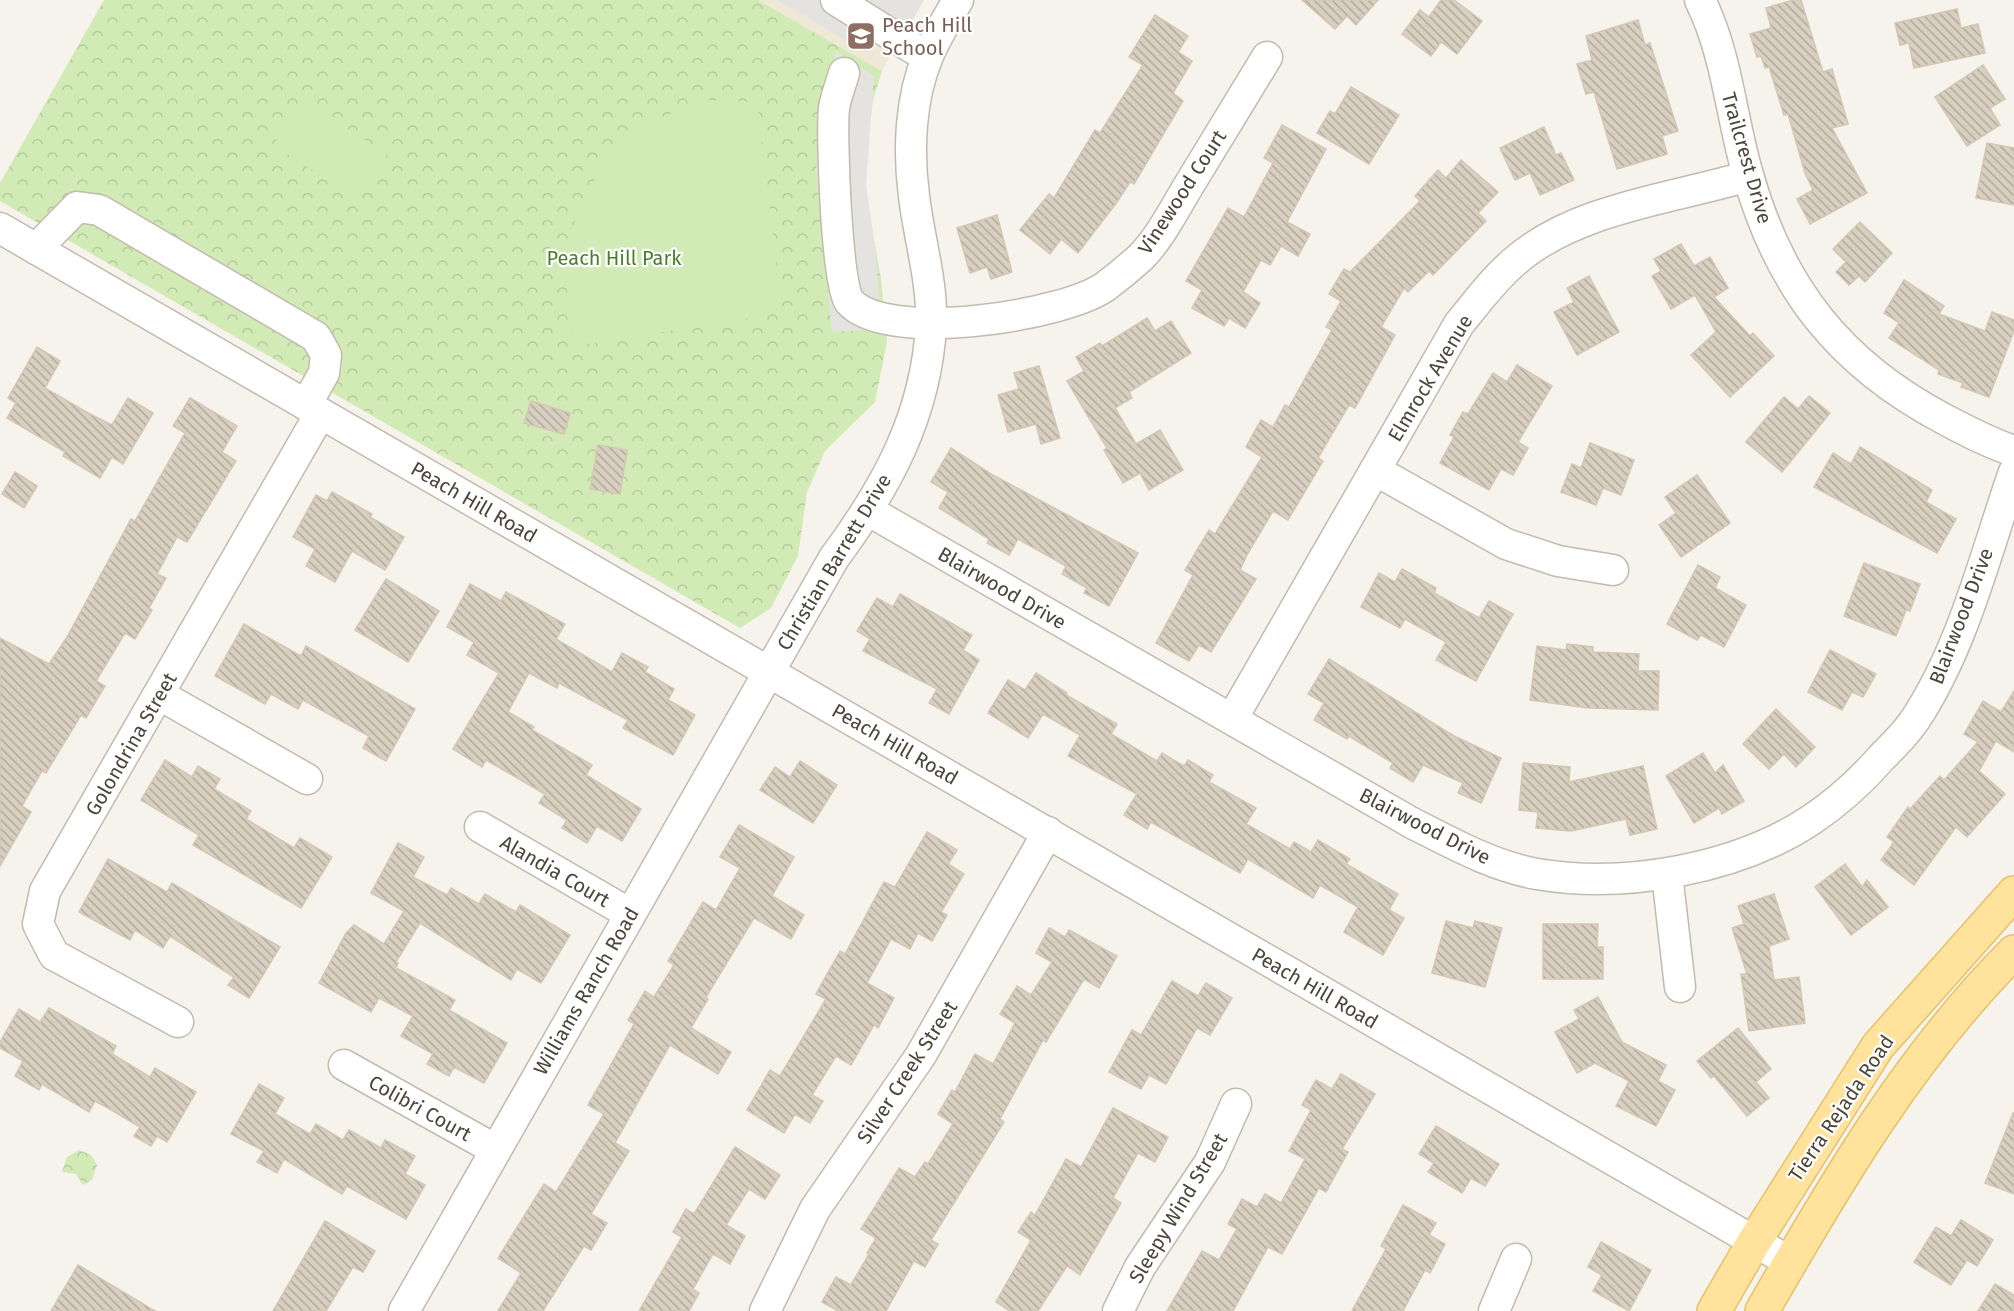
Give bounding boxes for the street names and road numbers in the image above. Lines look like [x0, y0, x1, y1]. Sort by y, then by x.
street label: Trailcrest Drive [1717, 90, 1777, 226]
street label: Vinewood Court [1133, 125, 1232, 259]
street label: Elmrock Avenue [1383, 310, 1477, 446]
street label: Peach Hill Road [407, 456, 541, 548]
street label: Christian Barrett Drive [772, 469, 896, 655]
street label: Blairwood Drive [934, 542, 1070, 634]
street label: Blairwood Drive [1924, 544, 1998, 688]
street label: Golondrina Street [80, 668, 182, 820]
street label: Peach Hill Road [828, 698, 962, 790]
street label: Blairwood Drive [1355, 783, 1495, 869]
street label: Alandia Court [496, 830, 615, 912]
street label: Williams Ranch Road [528, 903, 644, 1079]
street label: Peach Hill Road [1248, 942, 1382, 1034]
street label: Silver Creek Street [852, 995, 963, 1148]
street label: Tierra Rejada Road [1783, 1030, 1899, 1186]
street label: Colibri Court [365, 1070, 476, 1146]
street label: Sleepy Wind Street [1124, 1128, 1233, 1287]

